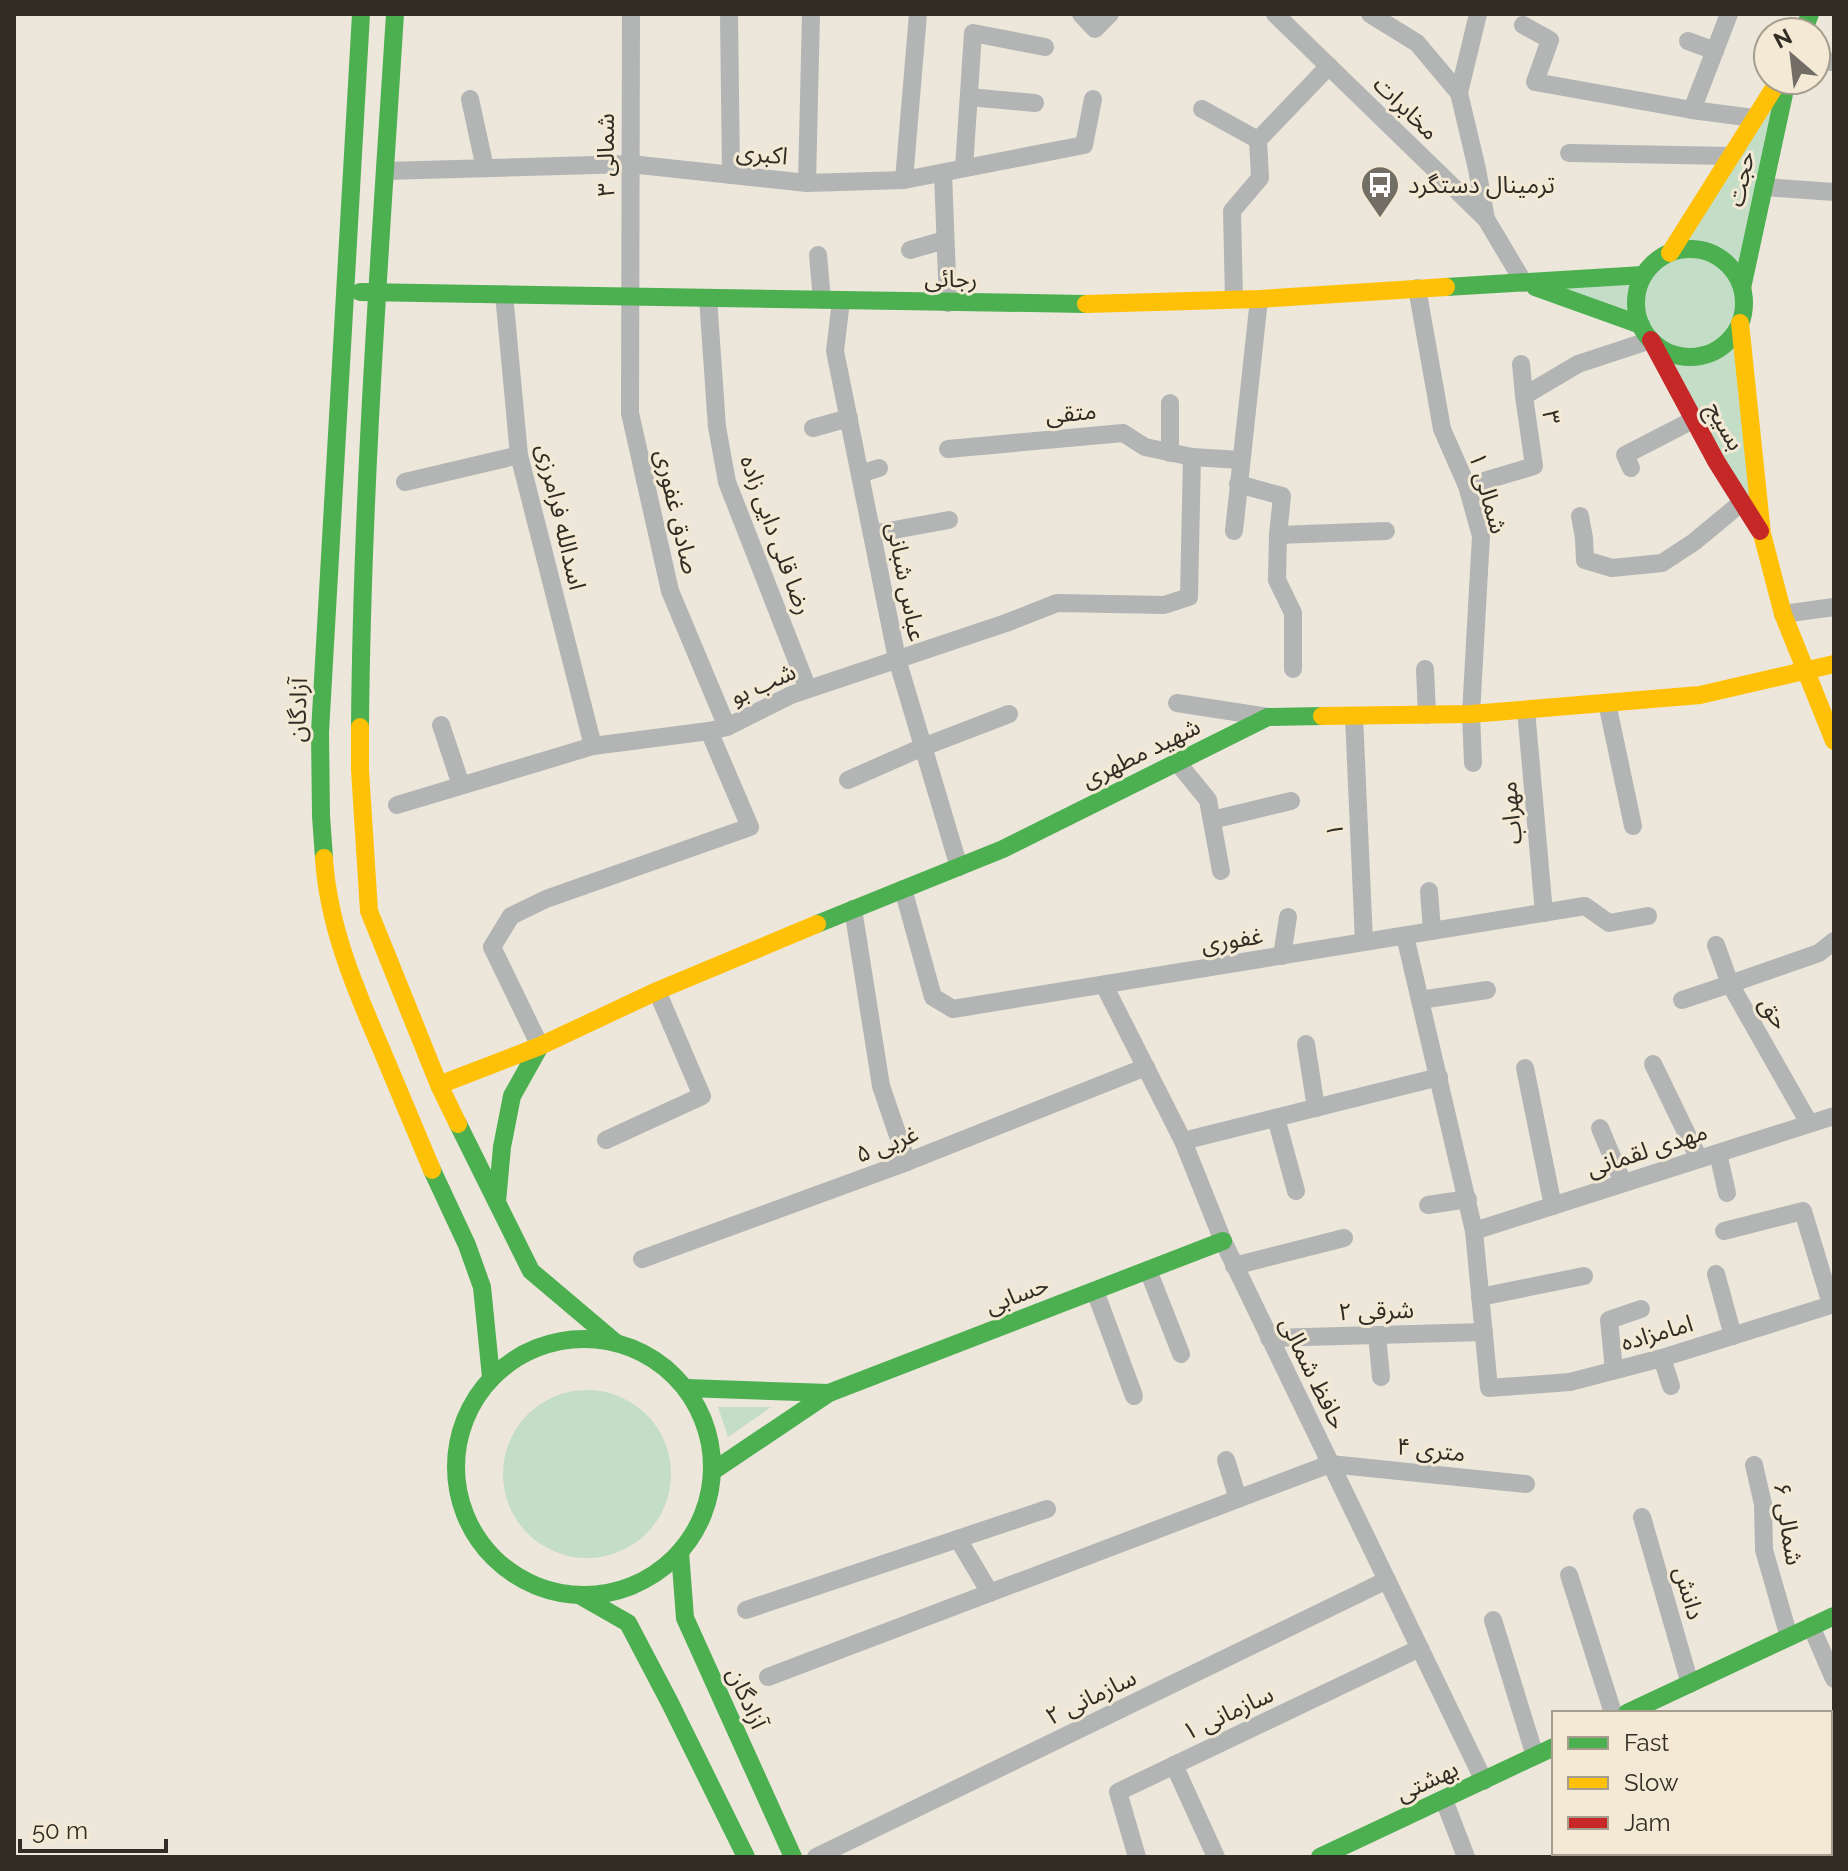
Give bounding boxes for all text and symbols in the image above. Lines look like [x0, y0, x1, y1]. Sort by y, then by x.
north arrow [1752, 16, 1832, 96]
text: N [1769, 23, 1796, 54]
street label: مخابرات [1368, 69, 1445, 146]
street label: ۳ شمالی [591, 113, 620, 197]
street label: اکبری [735, 136, 789, 171]
street label: حجت [1721, 149, 1760, 209]
bus stop icon: ترمینال دستگرد [1359, 164, 1401, 219]
place label: ترمینال دستگرد [1408, 170, 1555, 199]
street label: رجائی [924, 264, 978, 293]
street label: متقی [1044, 396, 1098, 429]
street label: بسیج [1697, 396, 1751, 457]
street label: ۳ [1536, 408, 1567, 426]
street label: اسدالله فرامرزی [531, 441, 592, 593]
street label: صادق غفوری [649, 447, 706, 577]
street label: ۱ شمالی [1463, 449, 1514, 537]
street label: رضا قلی دایی زاده [734, 451, 819, 619]
street label: عباس شبانی [881, 520, 932, 644]
street label: شب بو [725, 656, 800, 711]
street label: آزادگان [282, 676, 313, 743]
street label: شهید مطهری [1077, 711, 1205, 794]
street label: مهراب [1493, 780, 1528, 846]
street label: ۱ [1320, 822, 1349, 838]
street label: غفوری [1199, 920, 1265, 959]
street label: حق [1753, 991, 1795, 1035]
street label: مهدی لقمانی [1583, 1116, 1711, 1183]
street label: ۵ غربی [851, 1118, 922, 1169]
street label: حسابی [981, 1269, 1053, 1320]
street label: ۲ شرقی [1338, 1295, 1414, 1326]
street label: امامزاده [1617, 1308, 1696, 1357]
street label: حافظ شمالی [1274, 1312, 1353, 1434]
street label: ۴ متری [1395, 1431, 1467, 1468]
street label: شمالی ۶ [1768, 1480, 1809, 1567]
street label: دانش [1668, 1563, 1711, 1623]
street label: سازمانی ۲ [1041, 1662, 1141, 1731]
street label: آزادگان [721, 1663, 774, 1734]
street label: سازمانی ۱ [1178, 1679, 1278, 1746]
legend [1552, 1711, 1832, 1855]
text: Fast [1624, 1728, 1669, 1757]
street label: بهشتی [1391, 1754, 1463, 1808]
text: Slow [1624, 1768, 1679, 1797]
scale bar [20, 1803, 166, 1853]
text: Jam [1624, 1808, 1670, 1837]
text: 50 m [32, 1816, 88, 1845]

